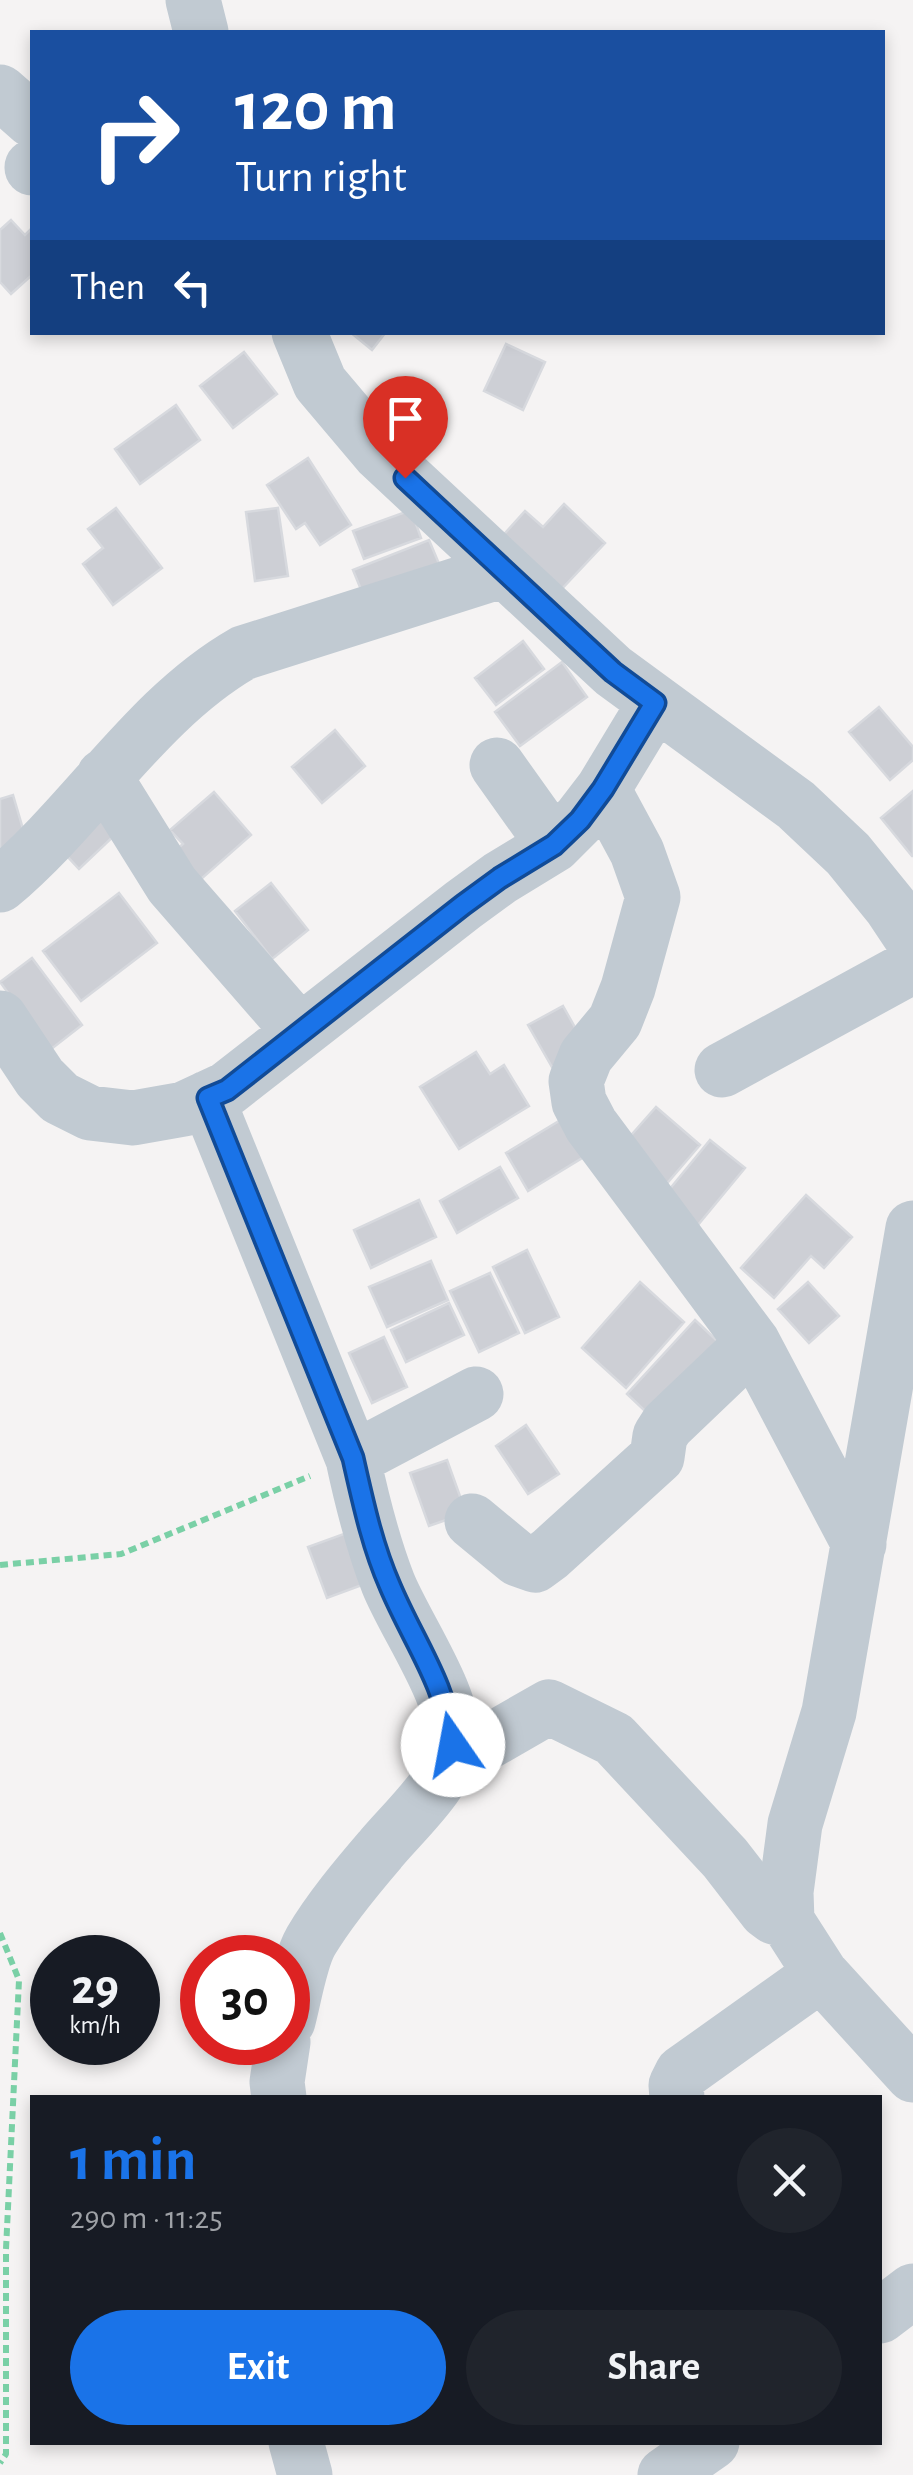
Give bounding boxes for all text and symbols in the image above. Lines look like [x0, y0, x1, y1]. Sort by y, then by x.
icon: right [70, 70, 200, 200]
text: 120 m [235, 73, 397, 143]
text: Turn right [235, 155, 407, 200]
icon: left [165, 260, 220, 315]
text: Then [70, 269, 145, 307]
pin [363, 376, 448, 479]
icon: arrive [378, 391, 433, 446]
position arrow [401, 1693, 505, 1797]
speed limit sign: 30 [180, 1935, 310, 2065]
text: 29 [71, 1963, 119, 2013]
text: km/h [69, 2013, 121, 2038]
button: close [737, 2128, 842, 2233]
text: 1 min [70, 2131, 196, 2191]
text: 290 m · 11:25 [70, 2202, 223, 2234]
button: Exit [70, 2310, 446, 2425]
button: Share [466, 2310, 842, 2425]

